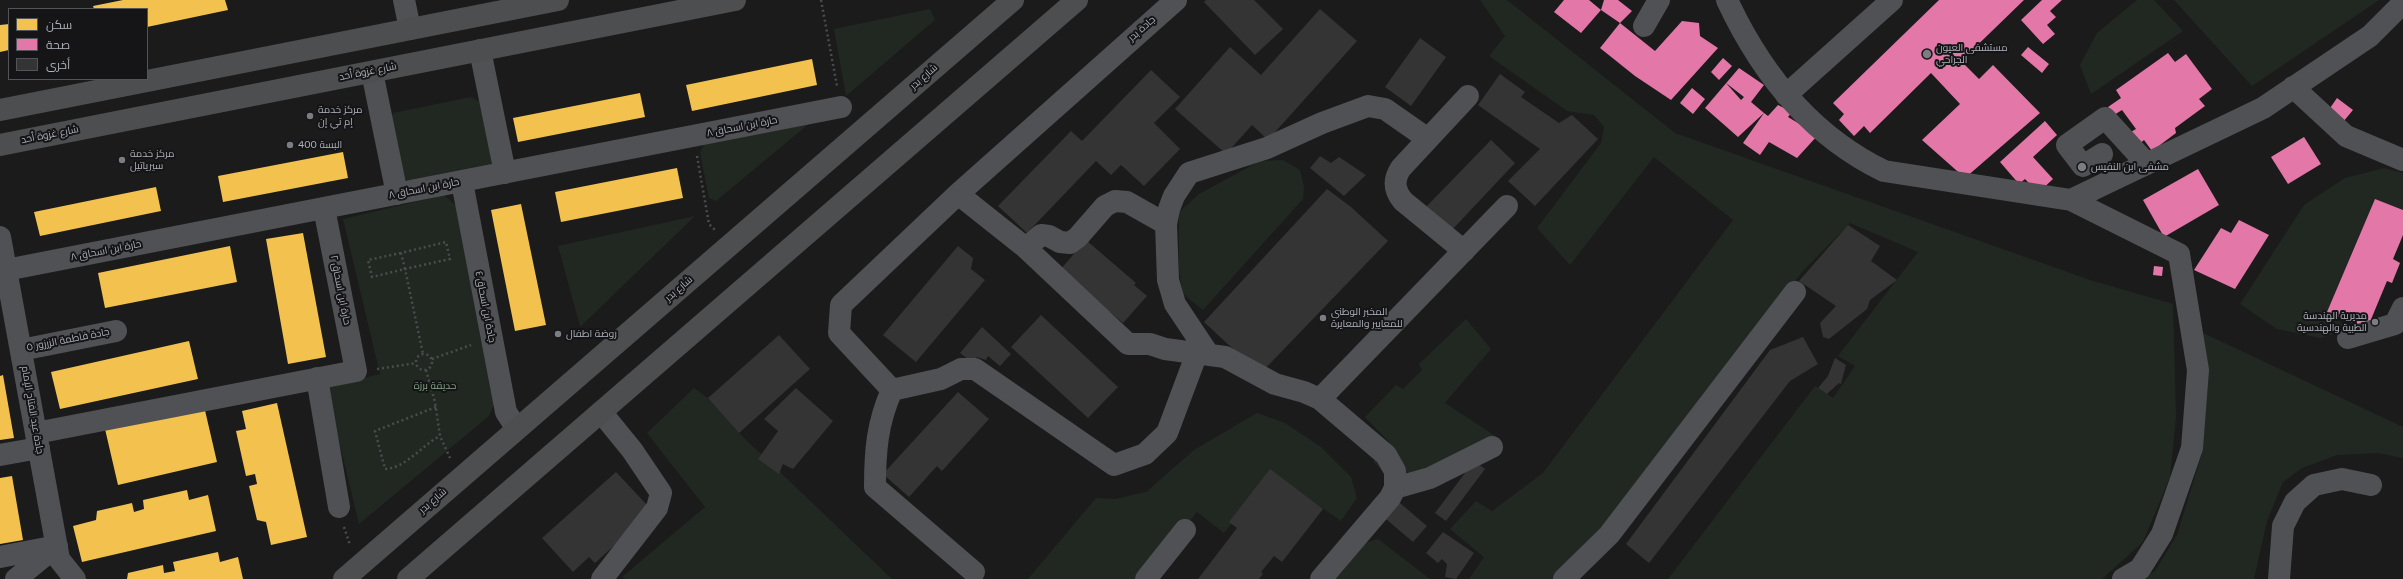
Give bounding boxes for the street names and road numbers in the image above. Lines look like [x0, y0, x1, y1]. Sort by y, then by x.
street label: جادة بدر [1126, 14, 1158, 44]
street label: شارع غزوة أحد [338, 61, 398, 83]
street label: شارع بدر [908, 62, 940, 92]
street label: حارة ابن اسحاق ٨ [706, 114, 778, 140]
street label: شارع غزوة أحد [20, 124, 80, 146]
street label: حارة ابن اسحاق ٨ [388, 176, 460, 202]
street label: حارة ابن اسحاق ٨ [70, 238, 142, 264]
street label: حارة ابن اسحاق ٢ [327, 254, 353, 326]
street label: جادة ابن اسحاق ٤ [472, 270, 498, 344]
street label: شارع بدر [663, 274, 695, 304]
street label: جادة فاطمة الزرزور ٥ [25, 326, 111, 354]
street label: جادة عبد الفتاح الإمام [18, 365, 46, 455]
street label: شارع بدر [417, 486, 449, 516]

